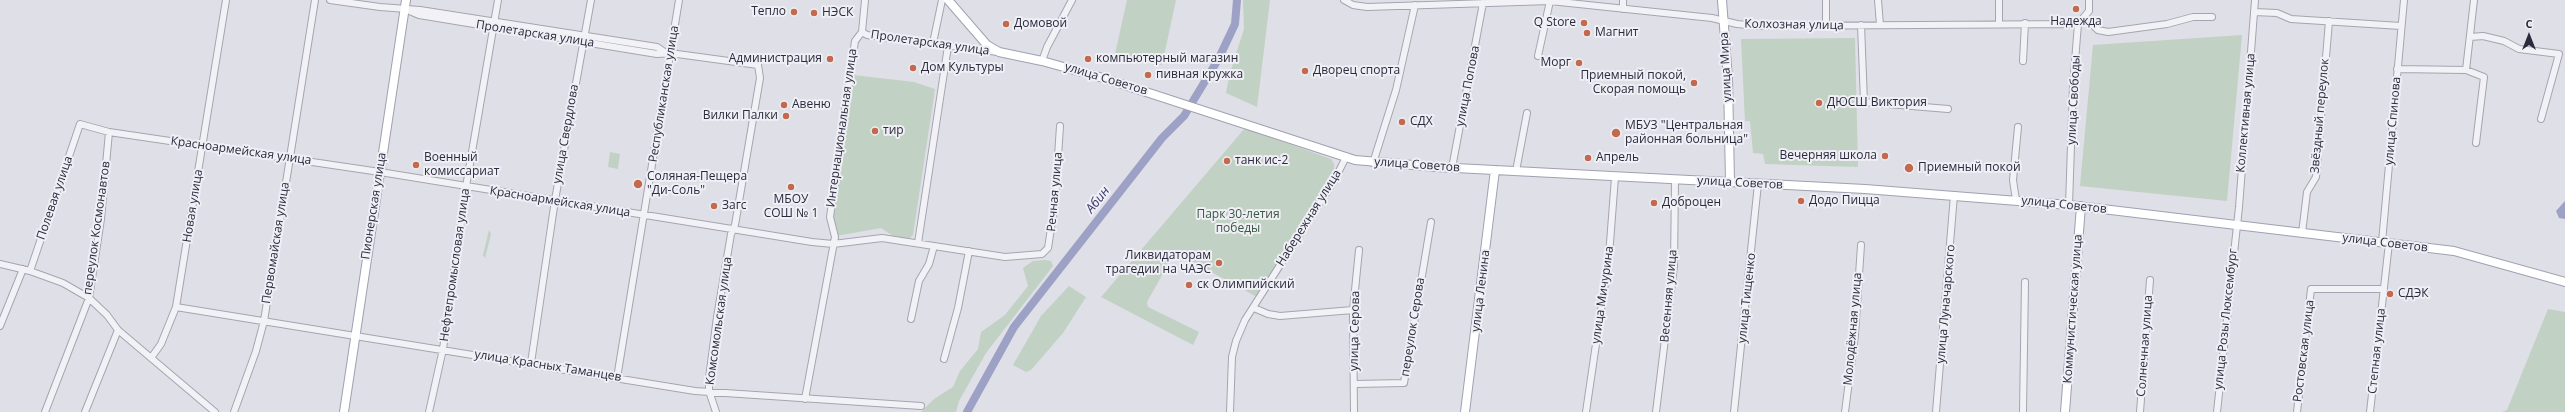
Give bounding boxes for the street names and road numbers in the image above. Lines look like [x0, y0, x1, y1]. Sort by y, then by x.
street label: Колхозная улица [1744, 17, 1844, 33]
street label: Пролетарская улица [475, 18, 595, 50]
street label: Республиканская улица [646, 25, 682, 163]
street label: Пролетарская улица [870, 28, 990, 58]
street label: улица Мира [1717, 32, 1735, 102]
street label: улица Попова [1453, 44, 1483, 128]
street label: Интернациональная улица [824, 48, 860, 208]
street label: Коллективная улица [2234, 53, 2258, 173]
street label: улица Свободы [2064, 55, 2084, 145]
street label: Звёздный переулок [2308, 58, 2332, 174]
street label: улица Советов [1063, 60, 1149, 98]
street label: улица Спинова [2382, 76, 2404, 166]
street label: улица Свердлова [550, 83, 582, 185]
street label: Красноармейская улица [170, 134, 312, 168]
street label: Пионерская улица [358, 151, 390, 261]
street label: Речная улица [1044, 152, 1066, 232]
street label: Полевая улица [34, 154, 76, 242]
street label: улица Советов [1374, 155, 1460, 175]
street label: переулок Космонавтов [80, 160, 114, 296]
street label: Набережная улица [1273, 167, 1345, 269]
street label: Новая улица [180, 168, 206, 244]
street label: улица Советов [1697, 174, 1783, 192]
street label: Первомайская улица [259, 181, 293, 305]
street label: Красноармейская улица [489, 184, 631, 220]
street label: Нефтепромысловая улица [437, 188, 473, 342]
street label: улица Советов [2020, 193, 2108, 217]
street label: улица Советов [2341, 231, 2429, 255]
street label: Коммунистическая улица [2061, 234, 2085, 384]
street label: улица Луначарского [1934, 244, 1958, 364]
street label: улица Мичурина [1589, 245, 1617, 345]
street label: улица Розы Люксембург [2211, 248, 2241, 390]
street label: улица Ленина [1469, 249, 1493, 333]
street label: Весенняя улица [1658, 249, 1680, 343]
street label: улица Тищенко [1735, 252, 1759, 344]
street label: Комсомольская улица [703, 256, 735, 386]
street label: Молодёжная улица [1841, 272, 1865, 386]
street label: переулок Серова [1398, 276, 1428, 378]
street label: улица Серова [1347, 291, 1363, 371]
street label: Солнечная улица [2134, 295, 2156, 397]
street label: Ростовская улица [2291, 299, 2317, 403]
street label: Степная улица [2365, 307, 2389, 395]
street label: улица Красных Таманцев [474, 347, 622, 385]

